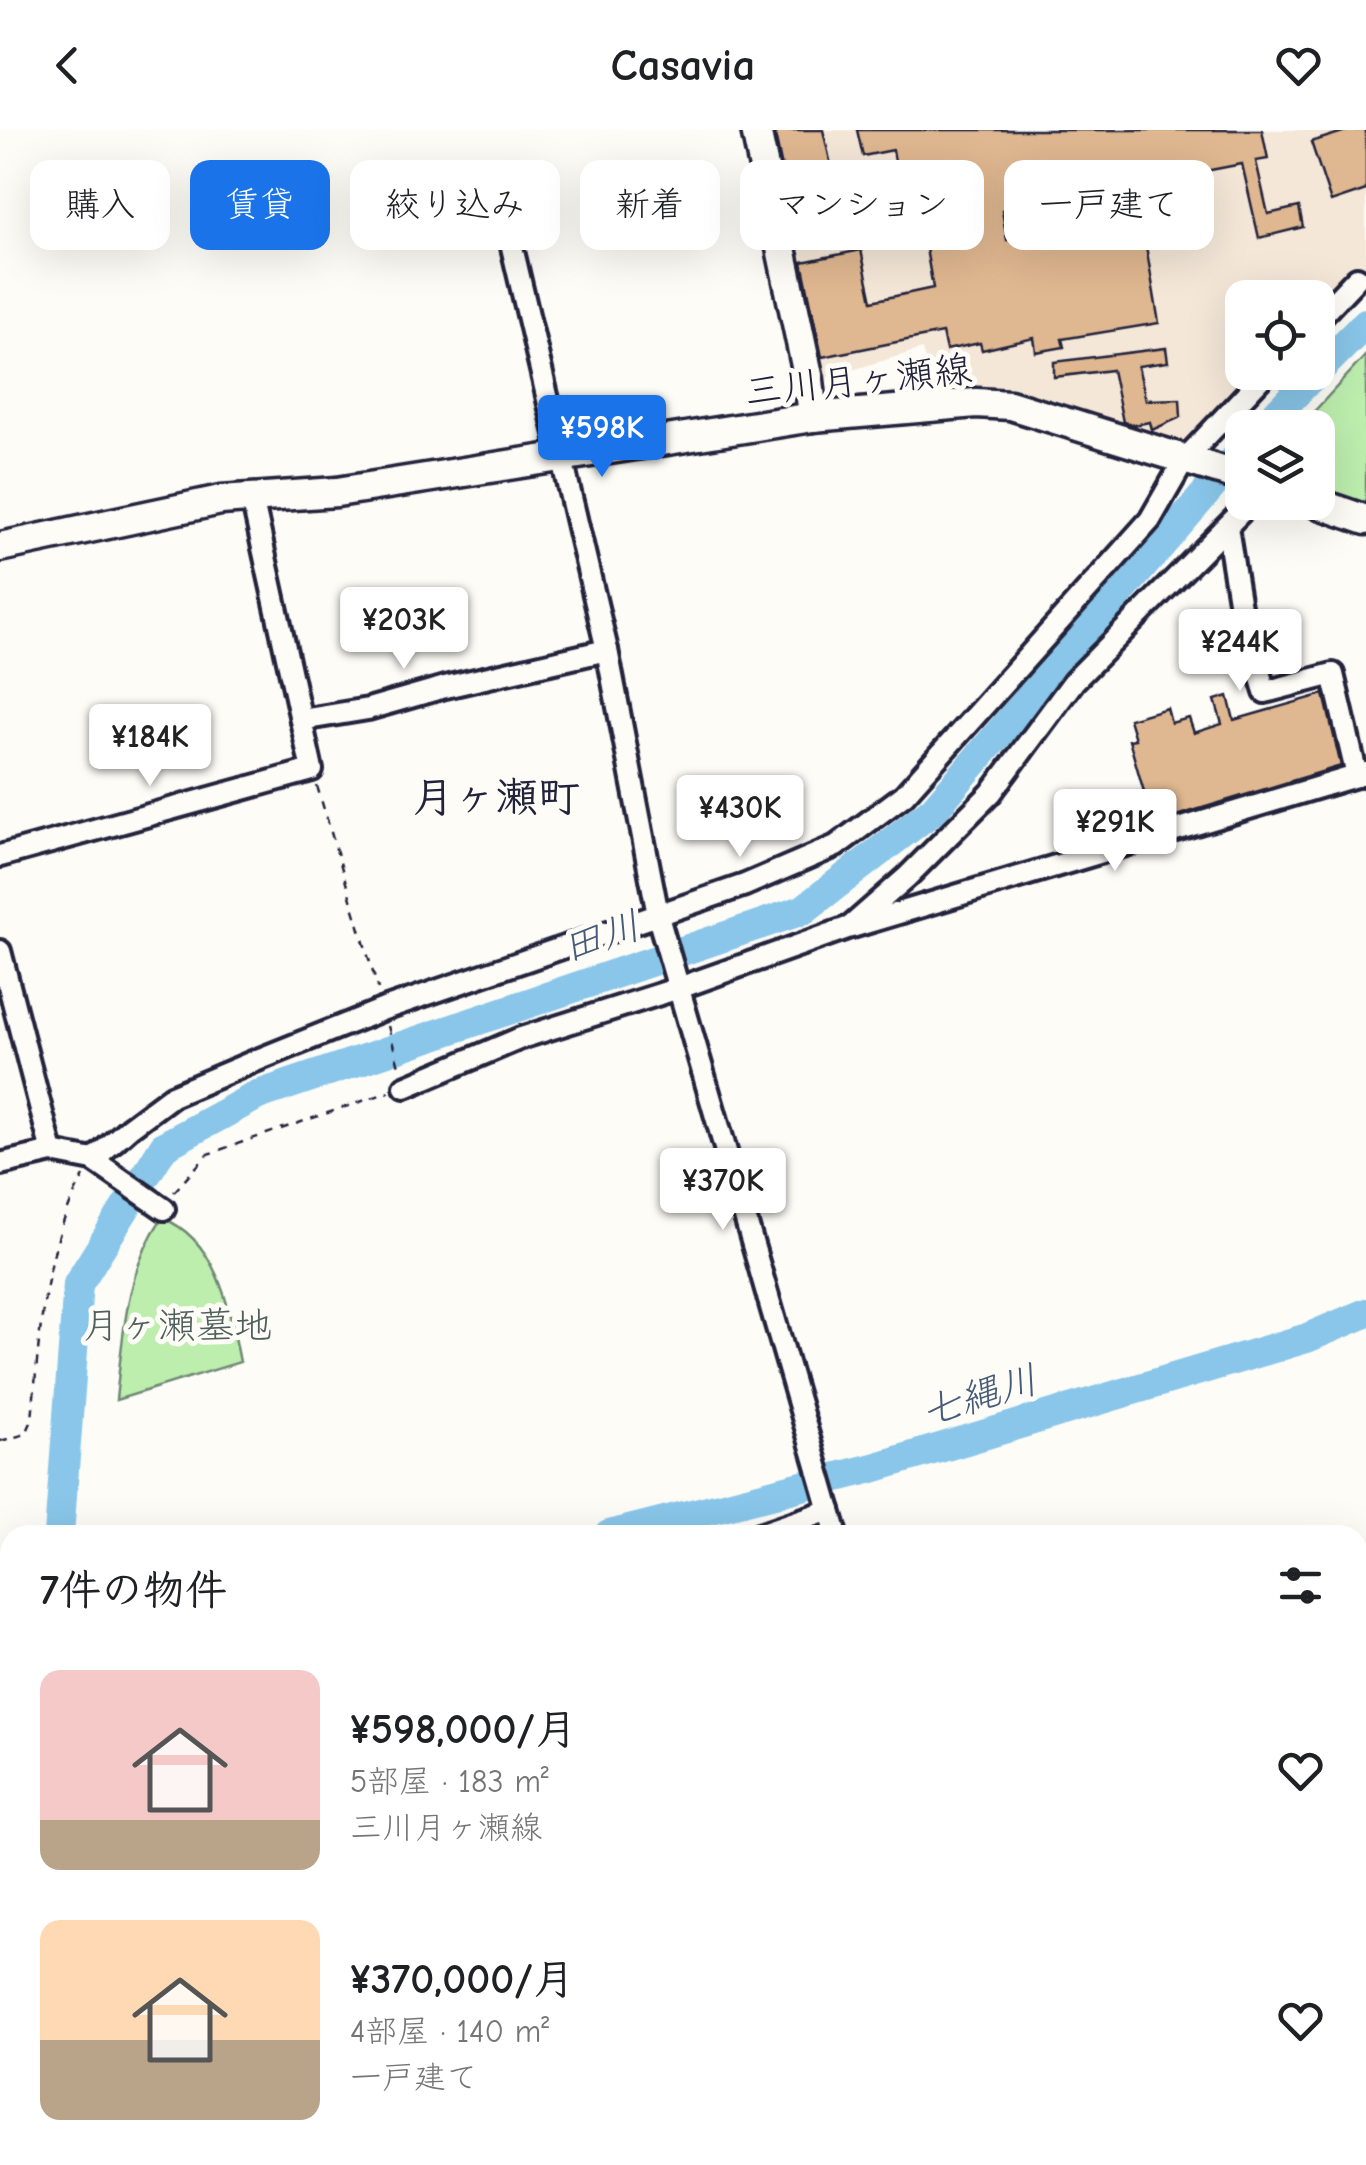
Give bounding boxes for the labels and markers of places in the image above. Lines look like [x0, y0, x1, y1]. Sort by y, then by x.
pin: ¥598K [532, 395, 672, 480]
pin: ¥203K [334, 587, 474, 672]
pin: ¥244K [1170, 609, 1310, 694]
pin: ¥184K [80, 704, 220, 789]
pin: ¥430K [670, 775, 810, 860]
pin: ¥291K [1045, 789, 1185, 874]
pin: ¥370K [653, 1148, 793, 1233]

